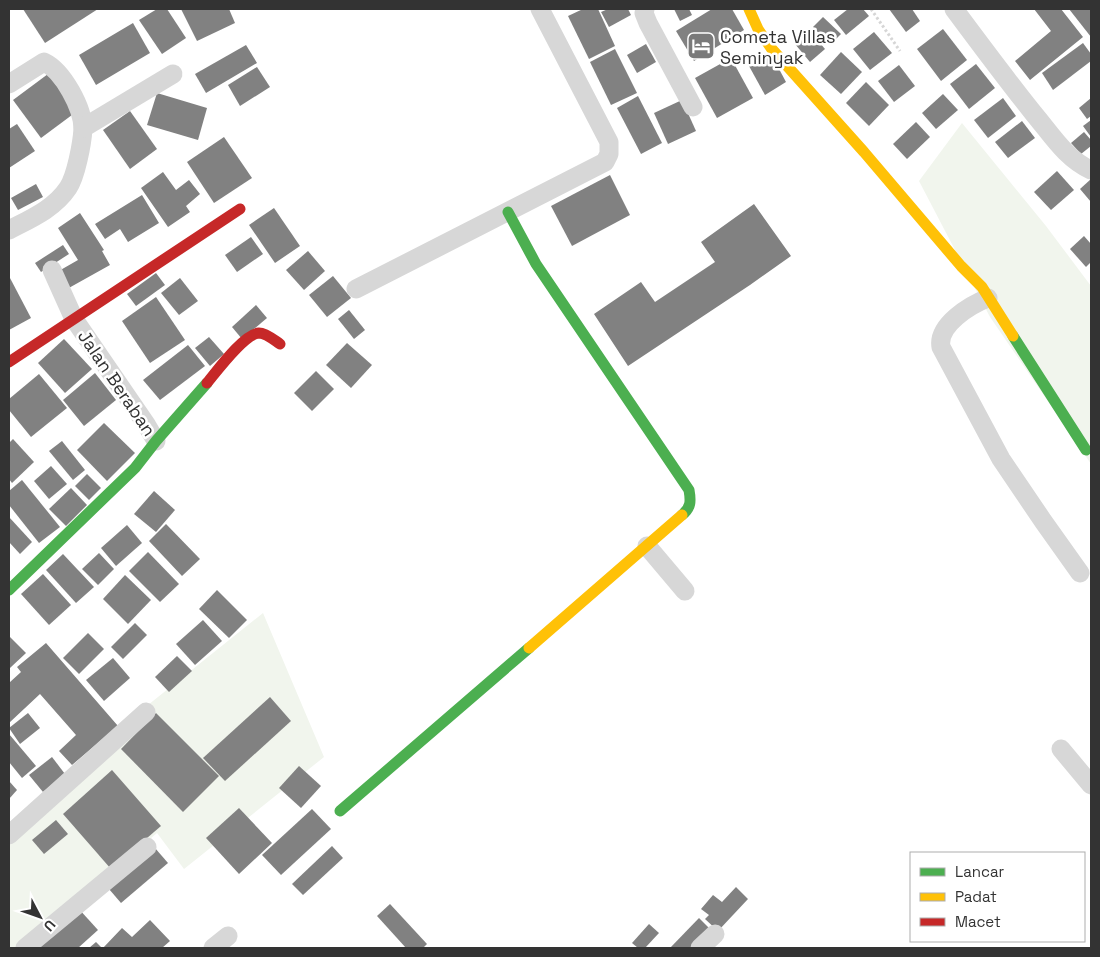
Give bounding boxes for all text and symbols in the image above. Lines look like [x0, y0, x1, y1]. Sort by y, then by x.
place label: Cometa Villas Seminyak [720, 25, 836, 69]
hotel icon: Cometa Villas Seminyak [686, 31, 716, 61]
street label: Jalan Beraban [73, 325, 161, 441]
legend [910, 852, 1085, 942]
text: Lancar [955, 862, 1005, 881]
text: Padat [955, 887, 997, 906]
north arrow [15, 892, 65, 942]
text: Macet [955, 912, 1001, 931]
text: U [40, 916, 60, 935]

